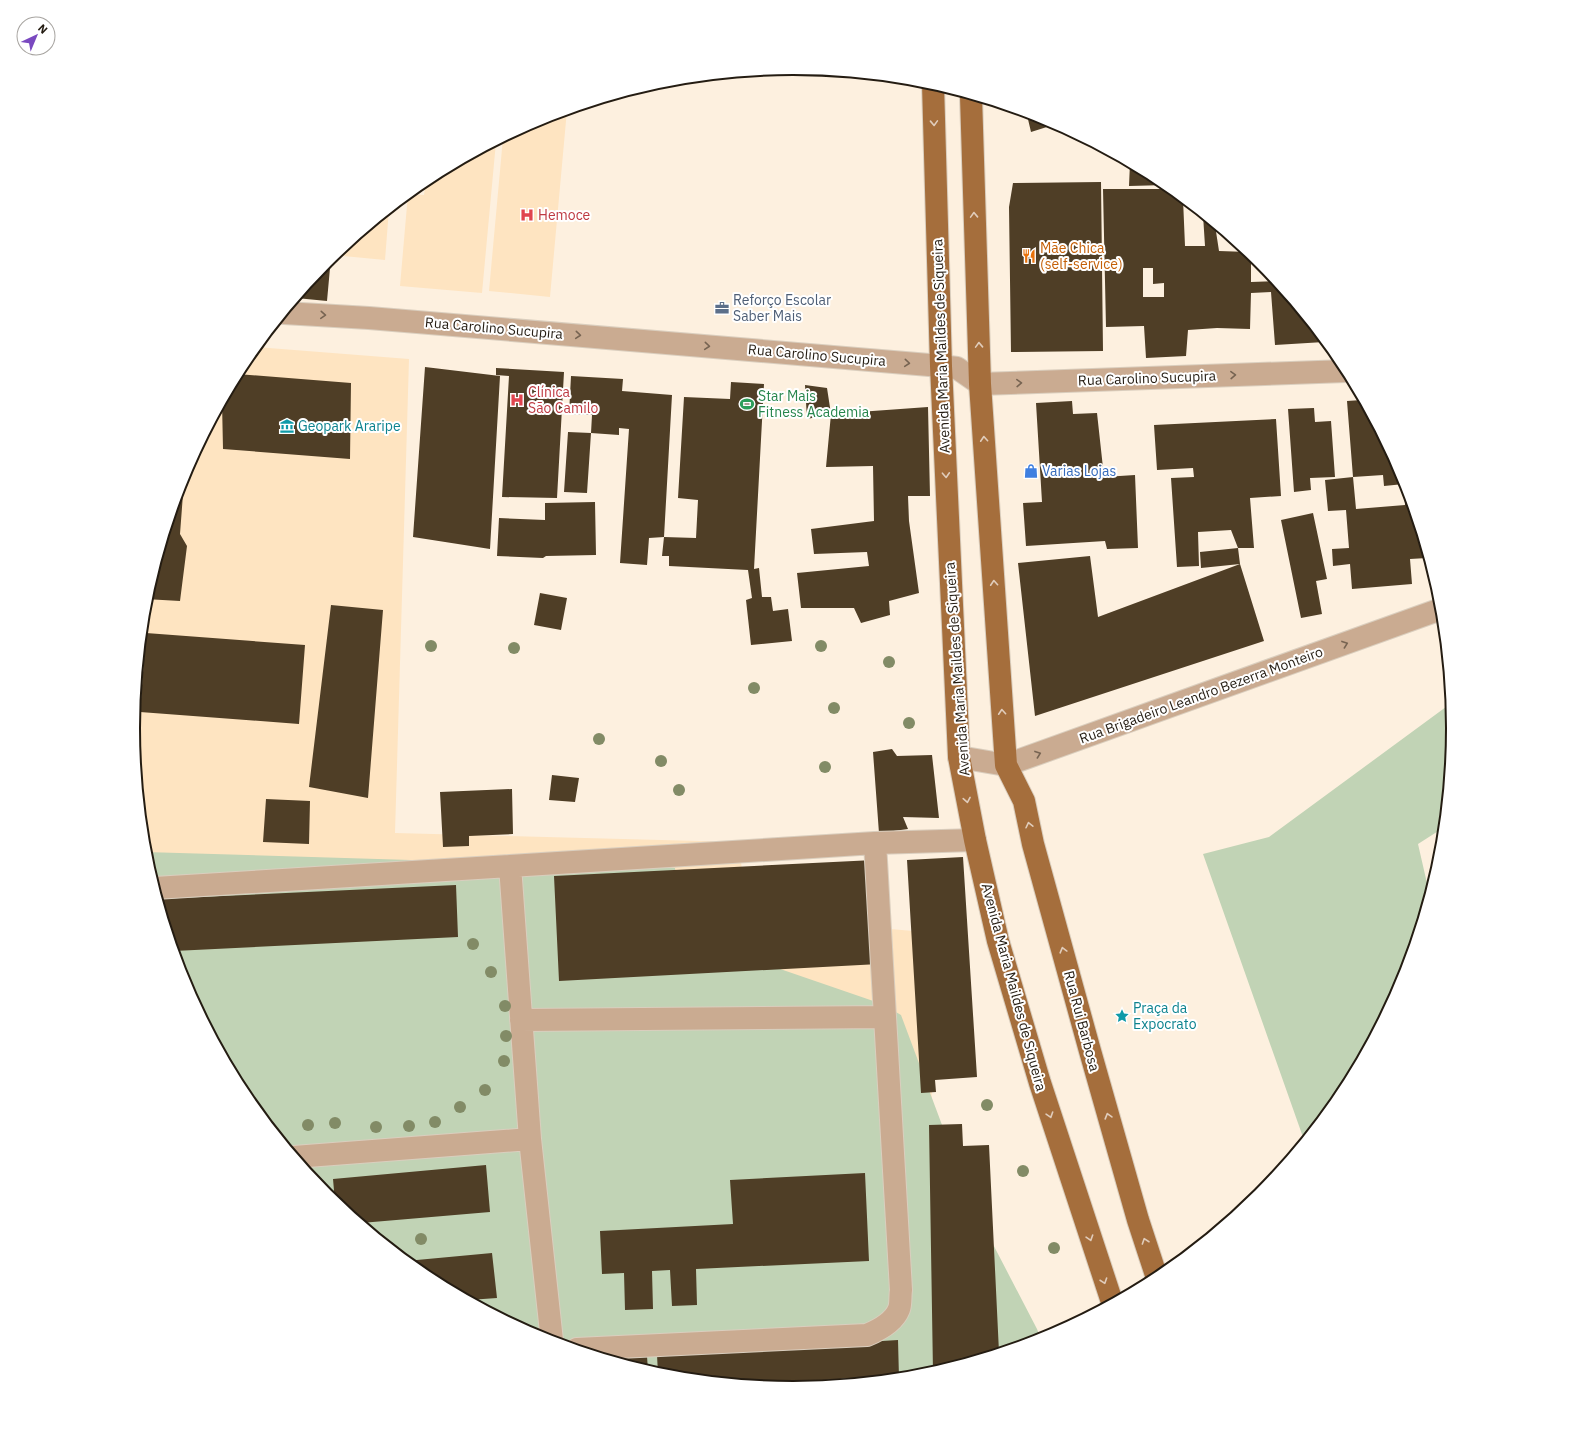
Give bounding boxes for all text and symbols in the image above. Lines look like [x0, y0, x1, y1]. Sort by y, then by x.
north arrow [16, 16, 56, 56]
text: N [35, 21, 51, 37]
one-way arrow [930, 120, 938, 126]
place label: Hemoce [538, 206, 591, 224]
hospital icon: Hemoce [519, 207, 535, 223]
one-way arrow [970, 212, 979, 218]
street label: Avenida Maria Maildes de Siqueira [928, 238, 954, 453]
place label: Mãe Chica (self-service) [1040, 239, 1123, 273]
restaurant icon: Mãe Chica (self-service) [1021, 248, 1037, 264]
place label: Reforço Escolar Saber Mais [733, 291, 831, 325]
office icon: Reforço Escolar Saber Mais [714, 300, 730, 316]
one-way arrow [320, 311, 326, 320]
street label: Rua Carolino Sucupira [424, 313, 564, 343]
one-way arrow [575, 331, 581, 340]
street label: Rua Carolino Sucupira [747, 340, 887, 370]
one-way arrow [704, 342, 710, 351]
one-way arrow [975, 342, 983, 348]
one-way arrow [904, 358, 910, 367]
street label: Rua Carolino Sucupira [1078, 367, 1217, 389]
one-way arrow [1230, 371, 1236, 379]
one-way arrow [1016, 379, 1022, 387]
place label: Clínica São Camilo [528, 383, 598, 417]
place label: Star Mais Fitness Academia [758, 387, 870, 421]
hospital icon: Clínica São Camilo [509, 392, 525, 408]
sports icon: Star Mais Fitness Academia [739, 396, 755, 412]
place label: Geopark Araripe [298, 417, 401, 435]
museum icon: Geopark Araripe [279, 418, 295, 434]
one-way arrow [979, 436, 988, 442]
place label: Varias Lojas [1042, 462, 1117, 480]
shop icon: Varias Lojas [1023, 463, 1039, 479]
one-way arrow [941, 472, 950, 478]
street label: Avenida Maria Maildes de Siqueira [941, 561, 973, 777]
one-way arrow [989, 580, 998, 586]
one-way arrow [1341, 640, 1348, 648]
street label: Rua Brigadeiro Leandro Bezerra Monteiro [1077, 642, 1325, 748]
one-way arrow [998, 709, 1007, 715]
one-way arrow [1034, 750, 1041, 758]
one-way arrow [963, 796, 971, 803]
one-way arrow [1025, 822, 1034, 829]
street label: Avenida Maria Maildes de Siqueira [978, 881, 1051, 1093]
one-way arrow [1059, 947, 1068, 954]
street label: Rua Rui Barbosa [1060, 969, 1104, 1074]
place label: Praça da Expocrato [1133, 999, 1197, 1033]
place icon: Praça da Expocrato [1114, 1008, 1130, 1024]
one-way arrow [1045, 1111, 1054, 1118]
one-way arrow [1104, 1113, 1113, 1120]
one-way arrow [1085, 1235, 1094, 1242]
one-way arrow [1141, 1237, 1149, 1244]
one-way arrow [1100, 1277, 1108, 1284]

